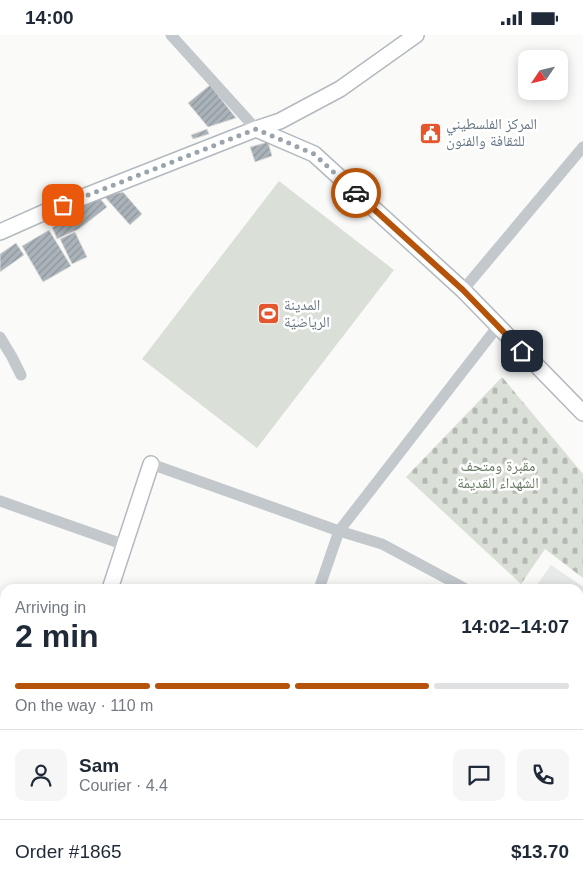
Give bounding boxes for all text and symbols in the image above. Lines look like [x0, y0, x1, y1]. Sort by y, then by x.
text: 14:00 [25, 7, 74, 28]
north arrow [518, 50, 568, 100]
map controls [518, 50, 568, 100]
place label: المركز الفلسطيني للثقافة والفنون [446, 115, 537, 151]
public building icon: المركز الفلسطيني للثقافة والفنون [418, 121, 442, 145]
courier [331, 168, 381, 218]
icon: car [342, 179, 370, 207]
pin [42, 184, 84, 226]
icon: bag [49, 191, 77, 219]
place label: المدينة الرياضيّة [284, 296, 330, 331]
sports icon: المدينة الرياضيّة [256, 302, 280, 326]
pin [501, 330, 543, 372]
icon: home [508, 337, 536, 365]
park label: مقبرة ومتحف الشهداء القديمة [457, 457, 539, 492]
text: Arriving in [15, 599, 86, 616]
text: 14:02–14:07 [461, 616, 569, 637]
text: 2 min [15, 618, 99, 654]
text: On the way · 110 m [15, 697, 153, 714]
button: person [15, 749, 67, 801]
button: chat [453, 749, 505, 801]
button: phone [517, 749, 569, 801]
text: Sam [79, 755, 119, 776]
text: Courier · 4.4 [79, 777, 168, 794]
text: Order #1865 [15, 841, 122, 862]
text: $13.70 [511, 841, 569, 862]

